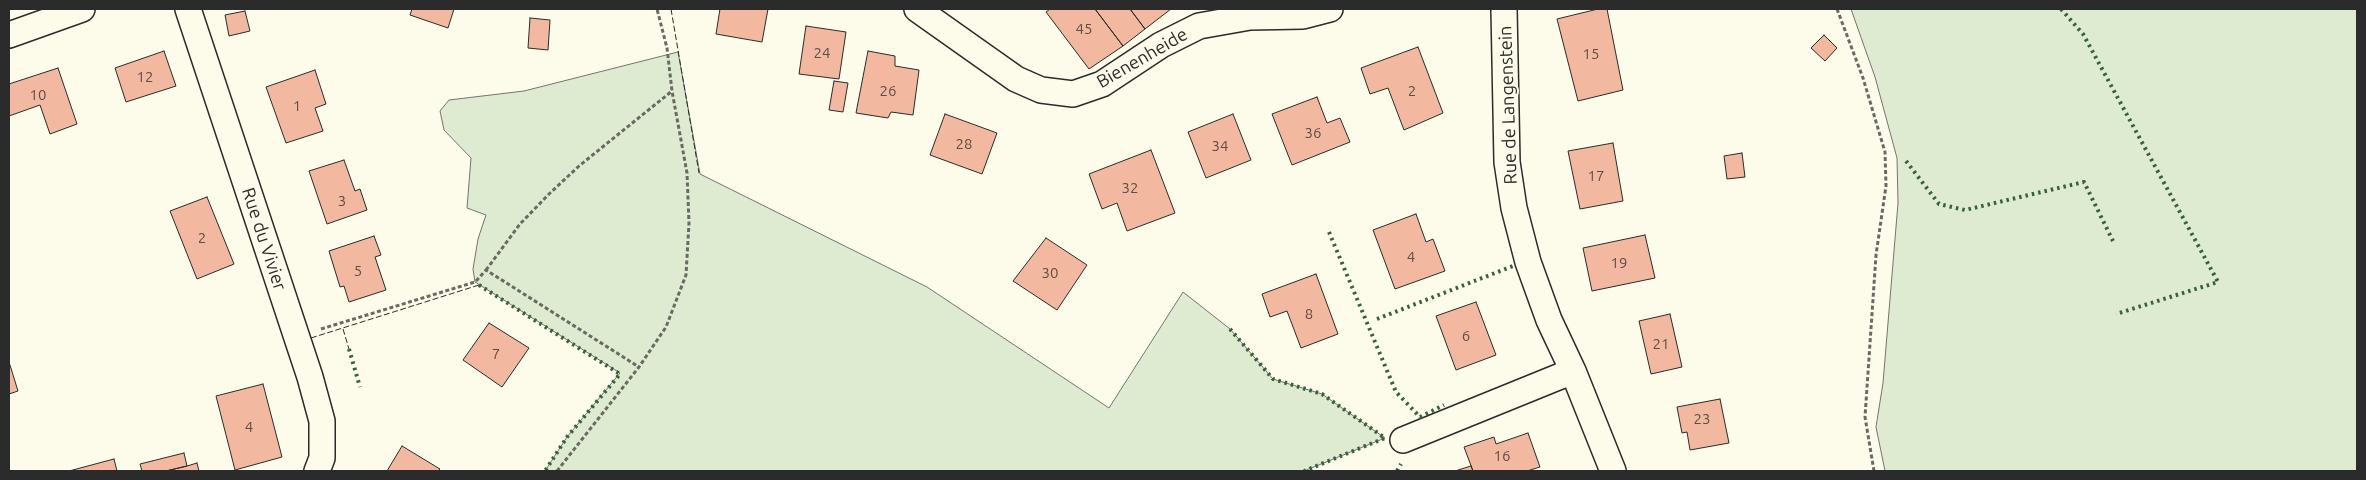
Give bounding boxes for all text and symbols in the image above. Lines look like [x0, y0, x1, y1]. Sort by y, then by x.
house number: 45 [1076, 20, 1092, 38]
street label: Bienenheide [1093, 23, 1191, 93]
street label: Rue de Langenstein [1494, 25, 1522, 185]
house number: 24 [814, 44, 830, 62]
house number: 15 [1583, 45, 1599, 63]
house number: 12 [137, 68, 153, 86]
house number: 26 [880, 82, 896, 100]
house number: 2 [1408, 82, 1416, 100]
house number: 10 [30, 86, 46, 104]
house number: 1 [293, 97, 301, 115]
house number: 36 [1305, 124, 1321, 142]
house number: 28 [956, 135, 972, 153]
house number: 34 [1212, 137, 1228, 155]
house number: 17 [1588, 167, 1604, 185]
house number: 32 [1122, 179, 1138, 197]
street label: Rue du Vivier [237, 185, 291, 293]
house number: 3 [338, 192, 346, 210]
house number: 2 [198, 229, 206, 247]
house number: 4 [1407, 248, 1415, 266]
house number: 19 [1611, 254, 1627, 272]
house number: 5 [354, 262, 362, 280]
house number: 30 [1042, 264, 1058, 282]
house number: 8 [1305, 305, 1313, 323]
house number: 6 [1462, 327, 1470, 345]
house number: 21 [1653, 335, 1669, 353]
house number: 7 [492, 345, 500, 363]
house number: 23 [1694, 410, 1710, 428]
house number: 4 [245, 418, 253, 436]
house number: 16 [1494, 447, 1510, 465]

